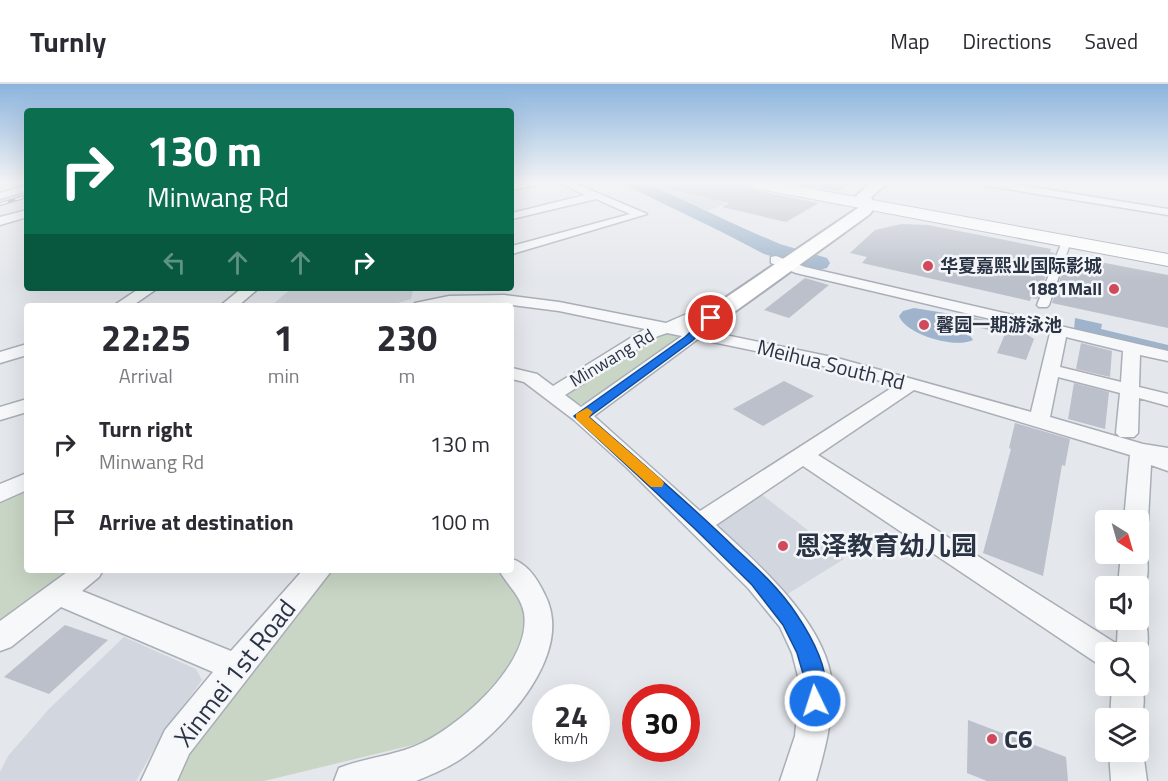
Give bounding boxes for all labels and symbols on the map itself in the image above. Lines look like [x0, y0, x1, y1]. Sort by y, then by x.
place label: 华夏嘉熙业国际影城 [940, 252, 1102, 279]
marker: 华夏嘉熙业国际影城 [921, 259, 935, 273]
place label: 1881Mall [1027, 275, 1102, 302]
marker: 1881Mall [1107, 282, 1121, 296]
pin [685, 292, 736, 343]
place label: 馨园一期游泳池 [936, 311, 1062, 338]
marker: 馨园一期游泳池 [917, 318, 931, 332]
street label: Minwang Rd [564, 322, 659, 394]
street label: Meihua South Rd [754, 330, 908, 398]
north arrow [1095, 510, 1149, 564]
place label: 恩泽教育幼儿园 [795, 526, 977, 565]
marker: 恩泽教育幼儿园 [776, 539, 790, 553]
street label: Xinmei 1st Road [164, 590, 305, 755]
position arrow [783, 669, 847, 733]
speed limit sign: 30 [622, 684, 700, 762]
place label: C6 [1004, 719, 1033, 758]
marker: C6 [985, 732, 999, 746]

